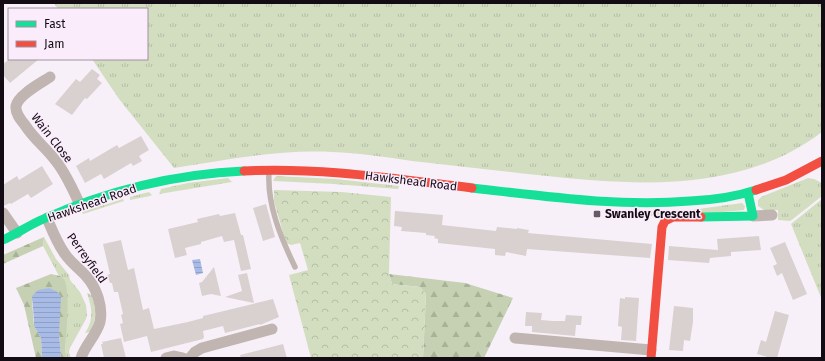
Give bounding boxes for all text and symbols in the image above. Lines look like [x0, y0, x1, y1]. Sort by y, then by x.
legend [8, 8, 148, 60]
text: Fast [44, 17, 66, 31]
text: Jam [44, 37, 64, 51]
street label: Wain Close [28, 110, 76, 166]
street label: Hawkshead Road [364, 168, 458, 194]
street label: Hawkshead Road [46, 181, 138, 225]
place label: Swanley Crescent [605, 207, 701, 221]
marker: Swanley Crescent [592, 209, 602, 219]
street label: Perreyfield [64, 230, 110, 286]

